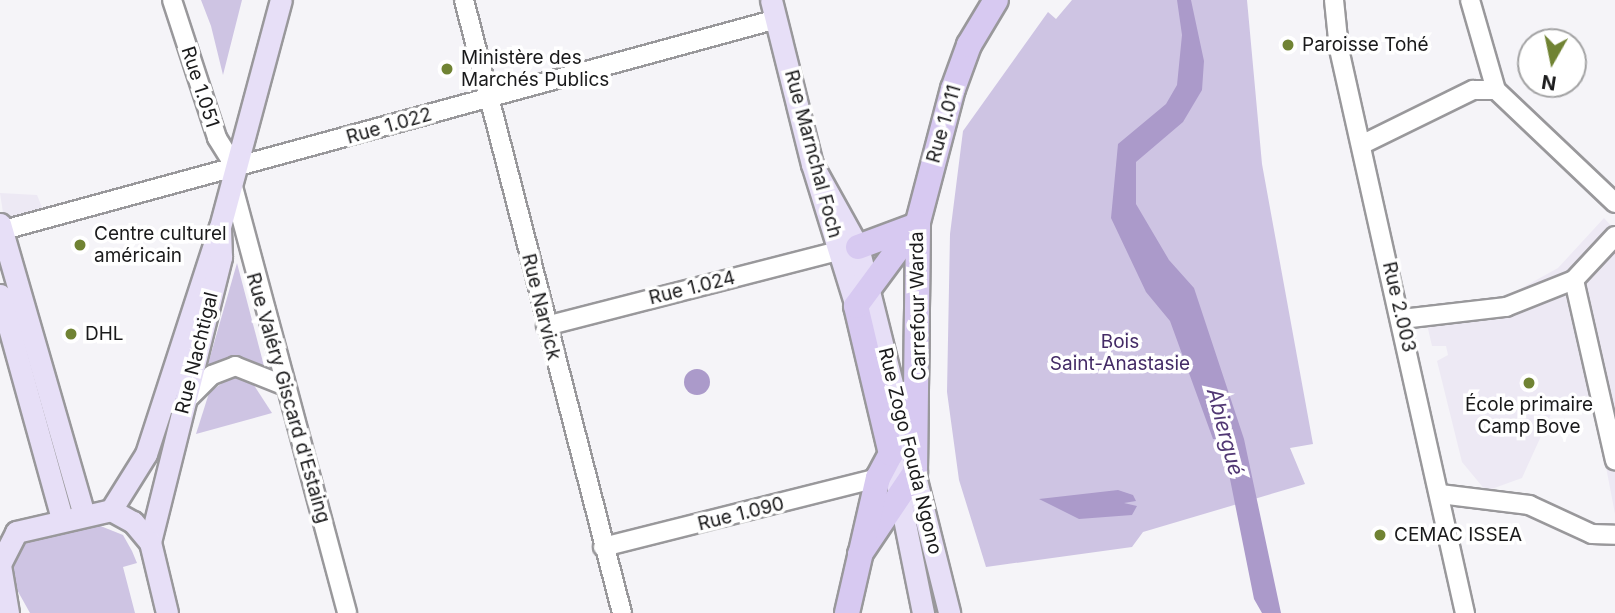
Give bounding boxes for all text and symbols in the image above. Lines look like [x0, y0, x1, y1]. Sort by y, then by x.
north arrow [1517, 28, 1587, 98]
place label: Paroisse Tohé [1302, 34, 1429, 56]
marker: Paroisse Tohé [1280, 37, 1296, 53]
street label: Rue 1.051 [176, 44, 224, 130]
place label: Ministère des Marchés Publics [461, 47, 609, 91]
marker: Ministère des Marchés Publics [439, 61, 455, 77]
street label: Rue Marnchal Foch [780, 67, 846, 241]
text: N [1540, 70, 1558, 95]
street label: Rue 1.011 [922, 82, 966, 166]
street label: Rue 1.022 [344, 103, 434, 149]
place label: Centre culturel américain [94, 223, 227, 267]
street label: Carrefour Warda [905, 231, 931, 381]
marker: Centre culturel américain [72, 237, 88, 253]
street label: Rue Narvick [517, 251, 565, 363]
street label: Rue 2.003 [1378, 260, 1420, 354]
street label: Rue 1.024 [646, 266, 738, 310]
street label: Rue Valéry Giscard d'Estaing [241, 270, 335, 526]
street label: Rue Nachtigal [171, 290, 223, 416]
place label: DHL [85, 323, 124, 345]
marker: DHL [63, 326, 79, 342]
park label: Bois Saint-Anastasie [1050, 331, 1190, 375]
street label: Rue Zogo Fouda Ngono [873, 345, 947, 557]
marker: École primaire Camp Bove [1521, 375, 1537, 391]
water label: Abiergué [1201, 386, 1249, 478]
place label: École primaire Camp Bove [1465, 394, 1593, 438]
street label: Rue 1.090 [695, 492, 787, 536]
place label: CEMAC ISSEA [1394, 524, 1522, 546]
marker: CEMAC ISSEA [1372, 527, 1388, 543]

